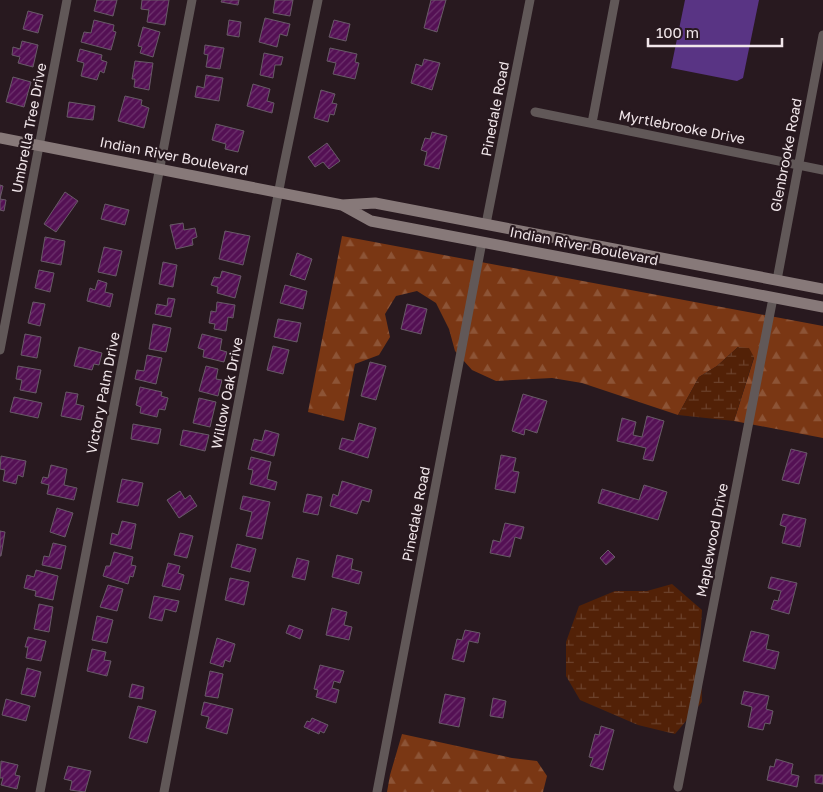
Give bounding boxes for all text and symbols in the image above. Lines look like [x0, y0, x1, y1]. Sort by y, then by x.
scale bar [648, 15, 782, 47]
text: 100 m [656, 23, 699, 41]
street label: Pinedale Road [477, 60, 512, 158]
street label: Umbrella Tree Drive [8, 61, 49, 194]
street label: Glenbrooke Road [766, 97, 805, 213]
street label: Myrtlebrooke Drive [617, 106, 747, 147]
street label: Indian River Boulevard [98, 133, 250, 178]
street label: Indian River Boulevard [508, 223, 660, 268]
street label: Victory Palm Drive [82, 330, 123, 455]
street label: Willow Oak Drive [207, 336, 246, 450]
street label: Pinedale Road [398, 465, 433, 563]
street label: Maplewood Drive [692, 482, 731, 598]

